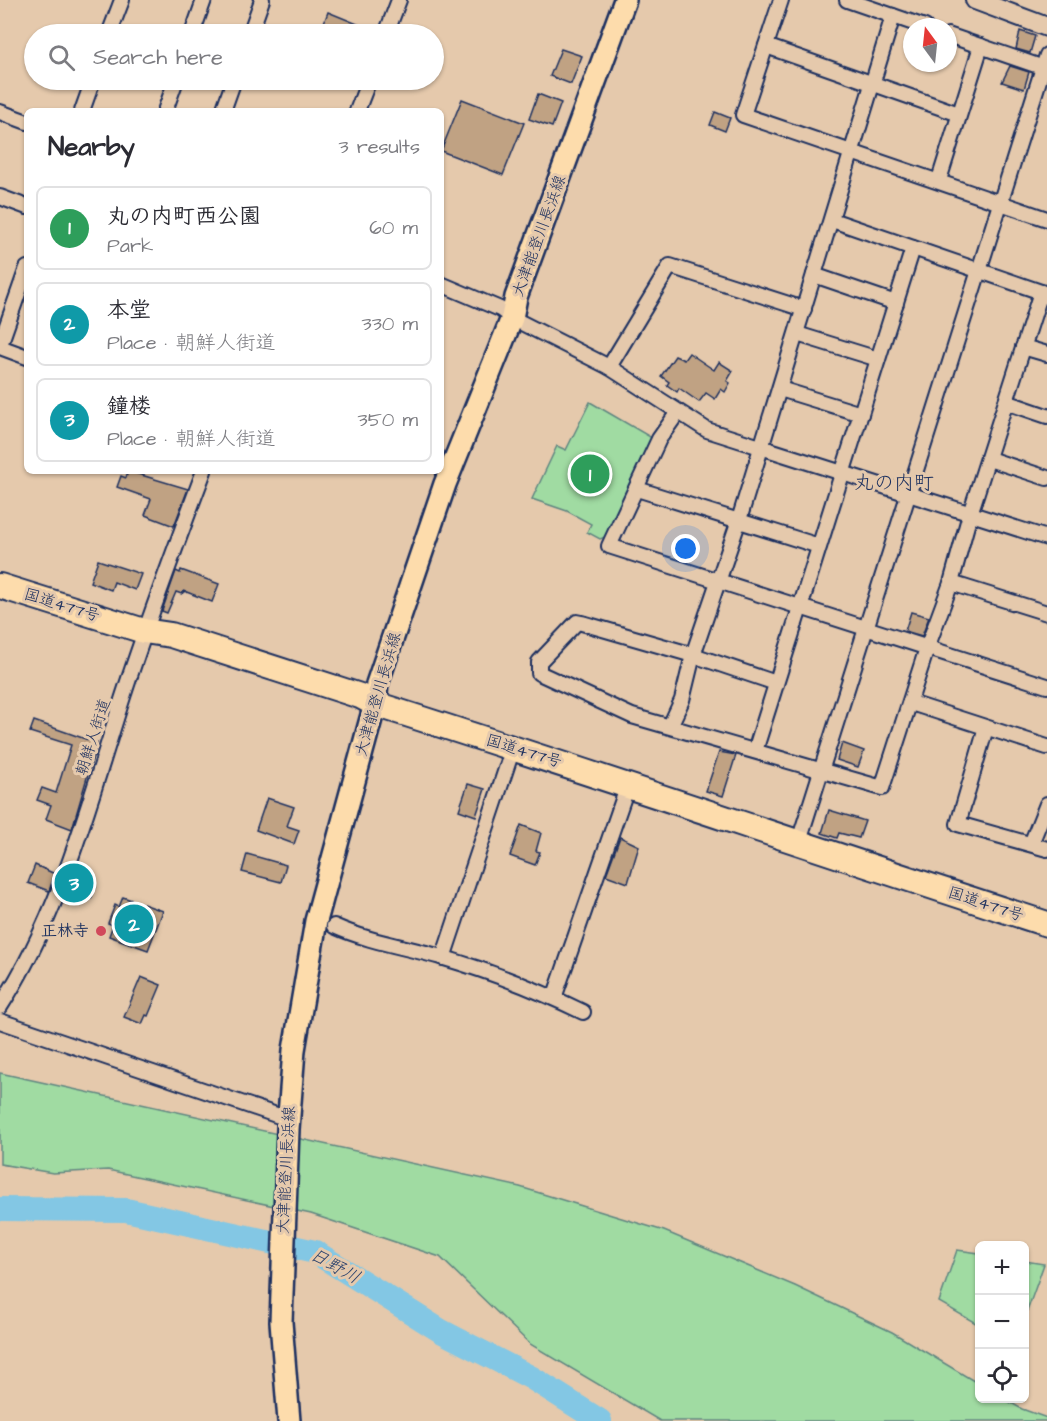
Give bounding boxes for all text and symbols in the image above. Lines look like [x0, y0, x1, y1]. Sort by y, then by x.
north arrow [903, 18, 957, 72]
search box [24, 24, 444, 90]
icon: search [45, 41, 78, 74]
text: Search here [93, 42, 223, 73]
text: Nearby [48, 129, 135, 165]
text: 3 results [338, 133, 420, 161]
street label: 大津能登川長浜線 [507, 172, 571, 300]
text: 丸の内町西公園 [107, 201, 261, 232]
text: 1 [68, 214, 71, 242]
text: 60 m [369, 214, 418, 242]
text: Park [107, 232, 153, 260]
text: 本堂 [107, 295, 151, 326]
text: 2 [64, 310, 75, 338]
text: 330 m [361, 310, 418, 338]
text: Place · 朝鮮人街道 [107, 329, 275, 357]
text: 鐘楼 [107, 391, 151, 422]
text: 3 [64, 406, 75, 434]
text: 350 m [357, 406, 418, 434]
text: Place · 朝鮮人街道 [107, 425, 275, 453]
pin: 1 [570, 452, 610, 496]
district label: 丸の内町 [854, 469, 934, 497]
your location [671, 534, 700, 563]
street label: 国道477号 [21, 583, 103, 627]
street label: 大津能登川長浜線 [350, 629, 406, 759]
street label: 朝鮮人街道 [70, 696, 116, 778]
street label: 国道477号 [483, 729, 565, 773]
pin: 3 [54, 860, 94, 906]
street label: 国道477号 [945, 881, 1027, 927]
pin: 2 [114, 902, 154, 946]
place label: 正林寺 [41, 920, 89, 942]
marker: 正林寺 [94, 924, 108, 938]
street label: 大津能登川長浜線 [272, 1106, 300, 1234]
map controls [975, 1241, 1029, 1403]
button: + [975, 1241, 1029, 1295]
water label: 日野川 [305, 1242, 365, 1290]
button: − [975, 1295, 1029, 1349]
button: locate [975, 1349, 1029, 1403]

